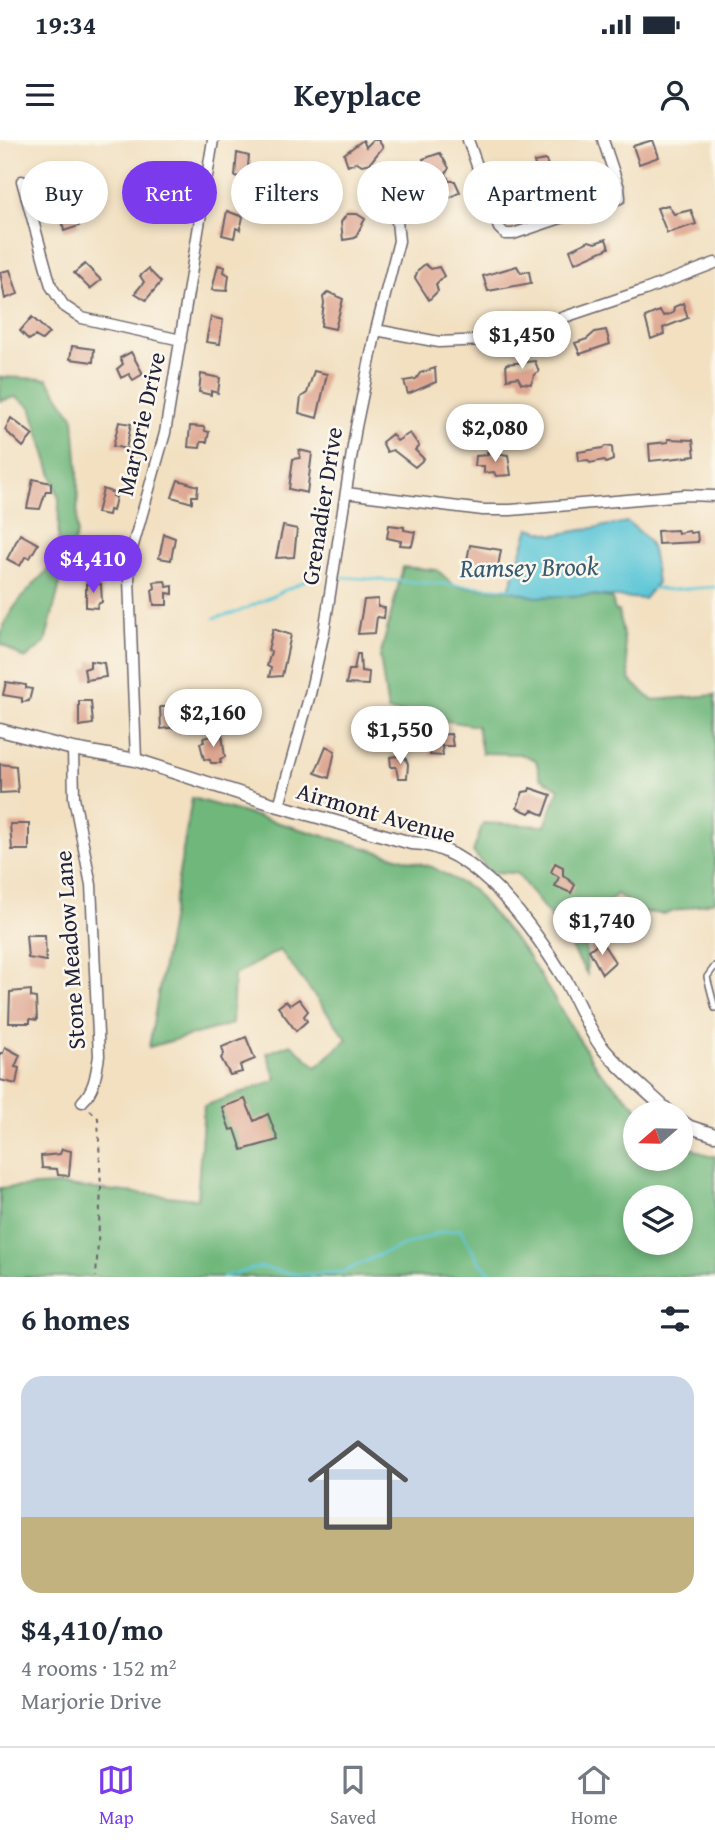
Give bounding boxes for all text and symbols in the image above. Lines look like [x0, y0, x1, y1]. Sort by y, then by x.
text: 19:34 [35, 5, 96, 44]
text: Keyplace [294, 71, 421, 118]
icon: menu [21, 76, 59, 114]
icon: person [656, 76, 694, 114]
chip: Buy [21, 161, 108, 224]
chip: Rent [122, 161, 217, 224]
chip: Filters [231, 161, 343, 224]
chip: New [357, 161, 449, 224]
chip: Apartment [463, 161, 621, 224]
pin: $1,450 [465, 312, 579, 371]
text: $1,450 [489, 317, 555, 350]
street label: Marjorie Drive [107, 349, 174, 499]
pin: $2,080 [438, 404, 552, 464]
text: $2,080 [462, 410, 528, 443]
street label: Grenadier Drive [292, 424, 351, 587]
pin: $4,410 [36, 536, 150, 595]
text: $4,410 [60, 541, 126, 574]
water label: Ramsey Brook [458, 546, 599, 587]
pin: $2,160 [156, 690, 270, 749]
text: $2,160 [180, 695, 246, 728]
pin: $1,550 [343, 706, 457, 766]
text: $1,550 [367, 712, 433, 745]
street label: Airmont Avenue [292, 773, 460, 852]
street label: Stone Meadow Lane [45, 849, 94, 1051]
pin: $1,740 [545, 898, 659, 957]
text: $1,740 [569, 903, 635, 936]
north arrow [623, 1101, 693, 1171]
map controls [623, 1101, 693, 1255]
button: layers [623, 1185, 693, 1255]
text: 6 homes [21, 1297, 130, 1341]
icon: filters [656, 1300, 694, 1338]
icon: home [295, 1422, 421, 1548]
text: $4,410/mo [21, 1607, 163, 1651]
text: 4 rooms · 152 m² [21, 1651, 176, 1684]
text: Marjorie Drive [21, 1684, 162, 1717]
tab: Map [97, 1761, 135, 1831]
tab: Saved [330, 1761, 376, 1831]
tab: Home [571, 1761, 618, 1831]

